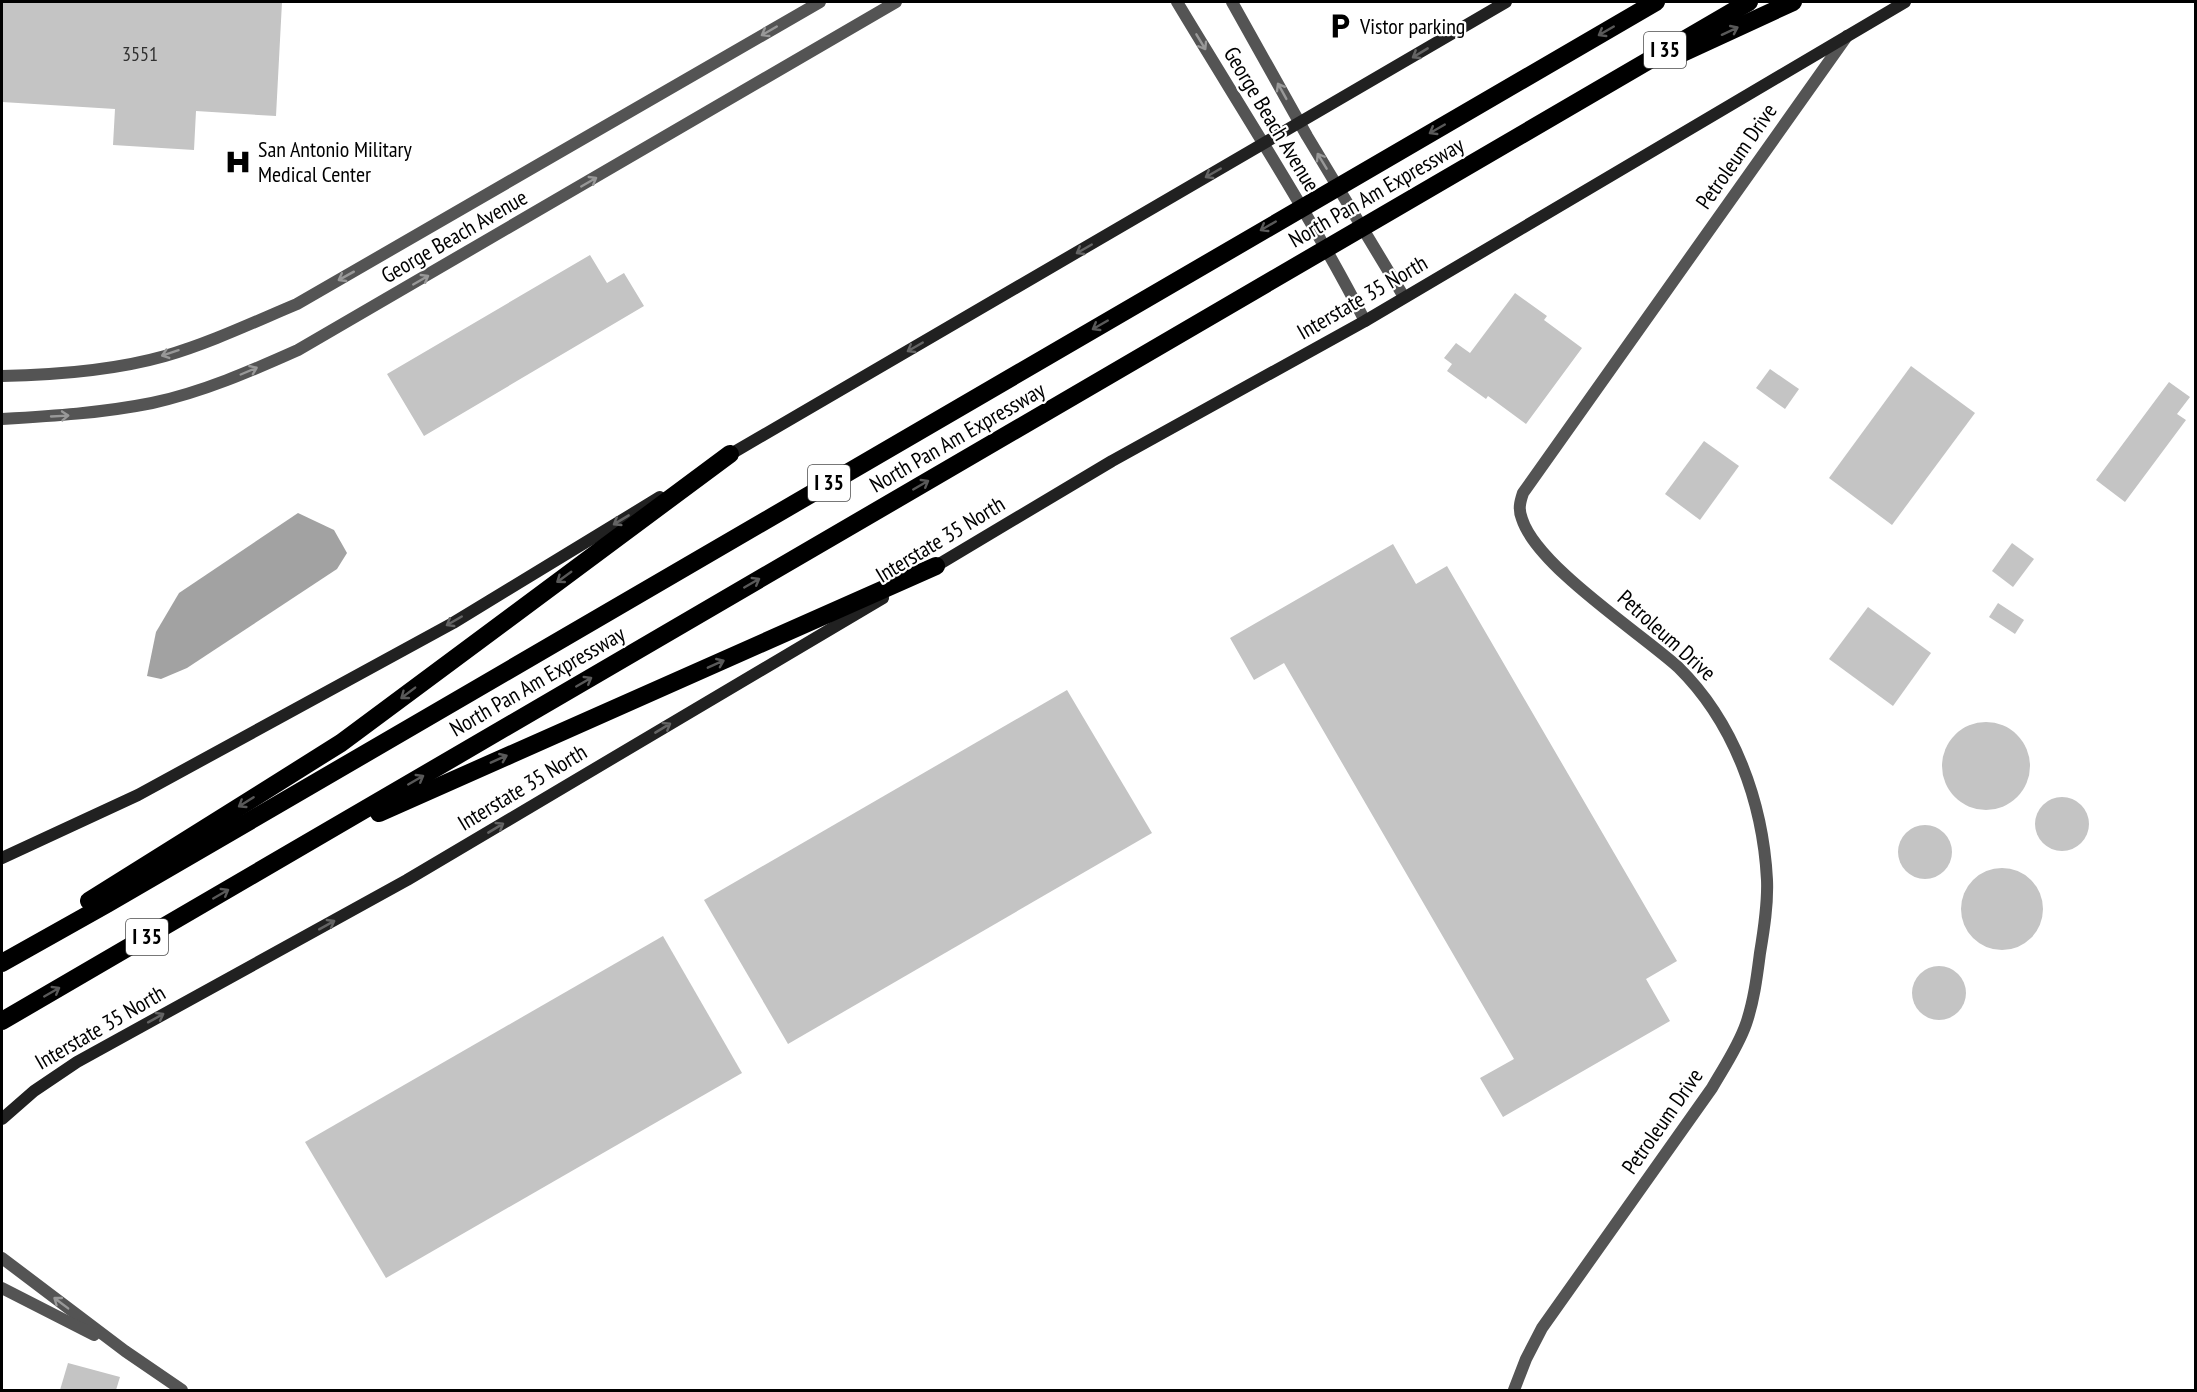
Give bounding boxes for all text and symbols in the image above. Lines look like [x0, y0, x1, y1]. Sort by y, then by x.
parking icon: Vistor parking [1325, 11, 1355, 41]
place label: Vistor parking [1359, 12, 1465, 40]
one-way arrow [761, 25, 778, 37]
one-way arrow [1598, 25, 1615, 37]
one-way arrow [1720, 25, 1738, 36]
road number: I 35 [1644, 32, 1686, 68]
one-way arrow [1195, 33, 1207, 50]
house number: 3551 [122, 41, 158, 67]
street label: George Beach Avenue [1218, 42, 1326, 196]
one-way arrow [1412, 47, 1429, 59]
one-way arrow [1275, 83, 1287, 100]
street label: Petroleum Drive [1689, 98, 1783, 214]
one-way arrow [1429, 124, 1446, 136]
street label: North Pan Am Expressway [1283, 130, 1469, 254]
place label: San Antonio Military Medical Center [258, 135, 413, 188]
hospital icon: San Antonio Military Medical Center [223, 147, 253, 177]
one-way arrow [1316, 153, 1328, 170]
one-way arrow [1205, 168, 1222, 180]
one-way arrow [580, 175, 597, 187]
street label: George Beach Avenue [376, 183, 532, 289]
one-way arrow [1260, 221, 1277, 233]
one-way arrow [1076, 243, 1093, 255]
street label: Interstate 35 North [1292, 248, 1432, 346]
one-way arrow [338, 271, 356, 282]
one-way arrow [412, 274, 429, 286]
one-way arrow [1092, 319, 1109, 331]
one-way arrow [907, 341, 924, 353]
one-way arrow [161, 349, 180, 360]
one-way arrow [239, 365, 257, 377]
street label: North Pan Am Expressway [864, 375, 1050, 499]
one-way arrow [49, 411, 69, 422]
road number: I 35 [808, 465, 850, 501]
one-way arrow [912, 479, 929, 491]
street label: Interstate 35 North [870, 489, 1010, 589]
one-way arrow [613, 515, 630, 527]
one-way arrow [557, 570, 573, 583]
one-way arrow [744, 577, 761, 589]
street label: Petroleum Drive [1612, 584, 1722, 686]
one-way arrow [446, 616, 463, 628]
street label: North Pan Am Expressway [444, 619, 630, 743]
one-way arrow [707, 657, 725, 668]
one-way arrow [575, 675, 592, 687]
one-way arrow [400, 686, 416, 699]
one-way arrow [654, 722, 671, 734]
street label: Interstate 35 North [452, 737, 592, 837]
one-way arrow [490, 753, 508, 764]
one-way arrow [406, 774, 424, 785]
one-way arrow [238, 796, 255, 808]
one-way arrow [487, 821, 504, 833]
one-way arrow [212, 888, 229, 900]
one-way arrow [318, 918, 335, 930]
road number: I 35 [126, 919, 168, 955]
street label: Interstate 35 North [30, 978, 170, 1076]
one-way arrow [43, 986, 60, 998]
one-way arrow [147, 1012, 164, 1024]
street label: Petroleum Drive [1615, 1063, 1709, 1179]
one-way arrow [54, 1297, 70, 1309]

